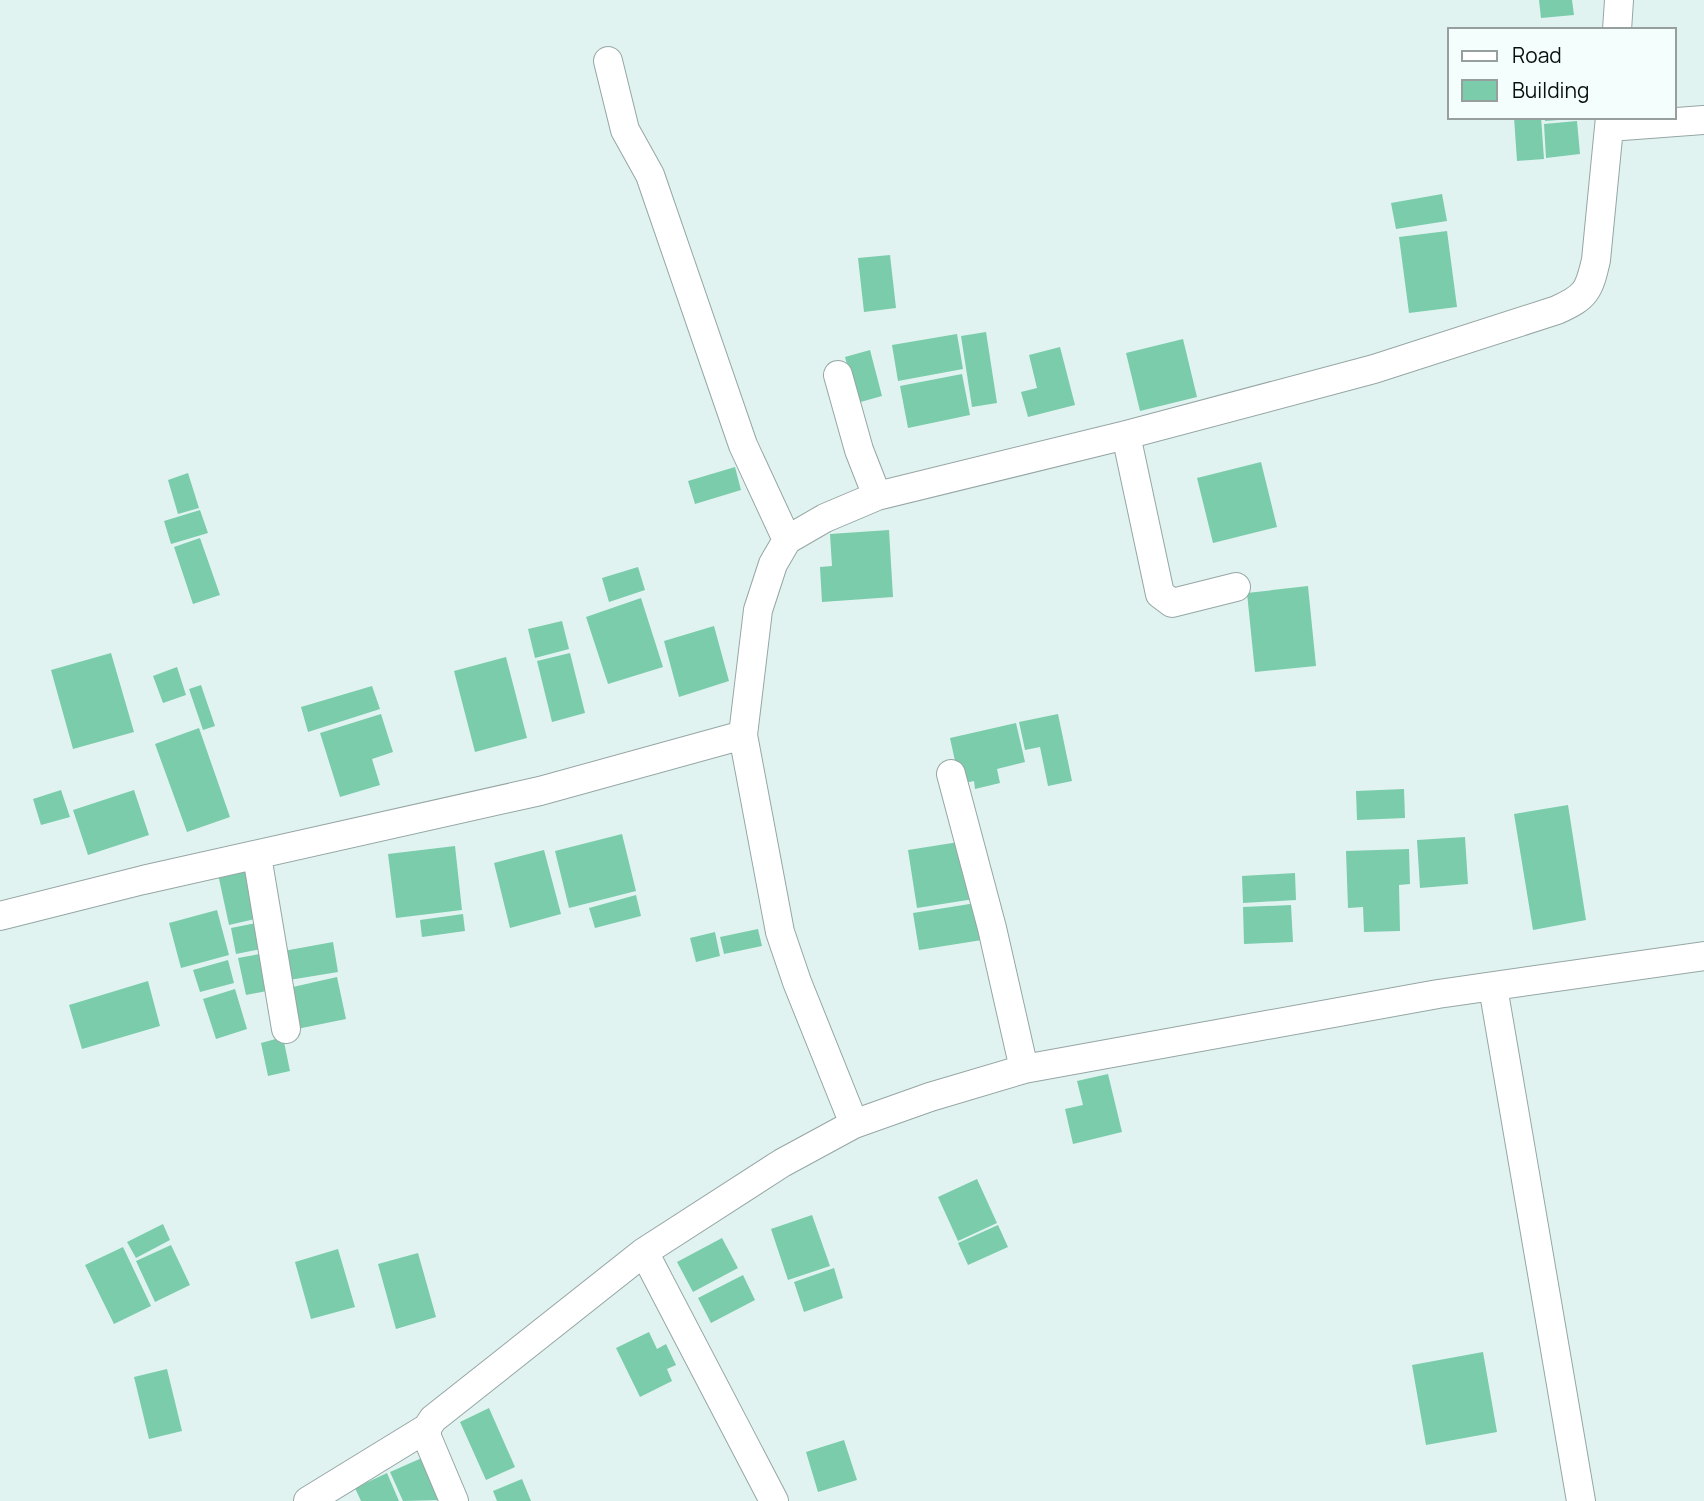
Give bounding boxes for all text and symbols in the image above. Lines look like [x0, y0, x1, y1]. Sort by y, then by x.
legend [1448, 28, 1676, 119]
text: Road [1512, 41, 1562, 69]
text: Building [1512, 76, 1589, 104]

